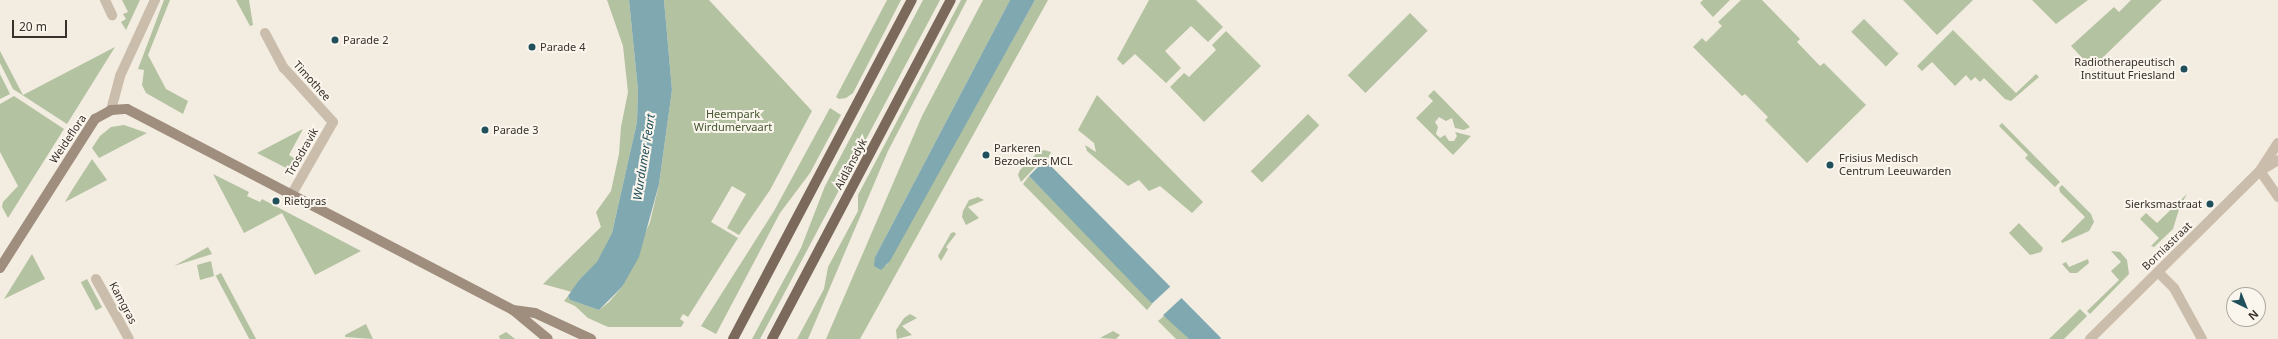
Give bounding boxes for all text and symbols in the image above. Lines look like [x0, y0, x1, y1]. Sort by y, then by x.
scale bar [14, 12, 69, 38]
text: 20 m [19, 18, 47, 35]
place label: Parade 2 [343, 33, 388, 47]
marker: Parade 2 [330, 35, 340, 45]
place label: Parade 4 [540, 40, 585, 54]
marker: Parade 4 [527, 42, 537, 52]
place label: Radiotherapeutisch Instituut Friesland [2074, 56, 2175, 82]
street label: Timothee [291, 58, 333, 104]
marker: Radiotherapeutisch Instituut Friesland [2178, 63, 2190, 75]
park label: Heempark Wirdumervaart [694, 108, 772, 134]
street label: Weideflora [47, 112, 89, 166]
water label: Wurdumer Feart [630, 113, 658, 201]
place label: Parade 3 [493, 123, 538, 137]
marker: Parade 3 [480, 125, 490, 135]
street label: Trosdravik [283, 126, 321, 178]
street label: Aldlânsdyk [832, 136, 870, 192]
place label: Parkeren Bezoekers MCL [994, 142, 1073, 168]
marker: Parkeren Bezoekers MCL [981, 150, 991, 160]
place label: Frisius Medisch Centrum Leeuwarden [1839, 152, 1951, 178]
marker: Frisius Medisch Centrum Leeuwarden [1824, 159, 1836, 171]
place label: Rietgras [284, 194, 326, 208]
marker: Rietgras [271, 196, 281, 206]
place label: Sierksmastraat [2125, 197, 2202, 211]
marker: Sierksmastraat [2205, 199, 2215, 209]
street label: Borniastraat [2139, 219, 2195, 273]
street label: Kamgras [106, 280, 140, 326]
north arrow [2226, 287, 2266, 327]
text: N [2245, 307, 2262, 324]

